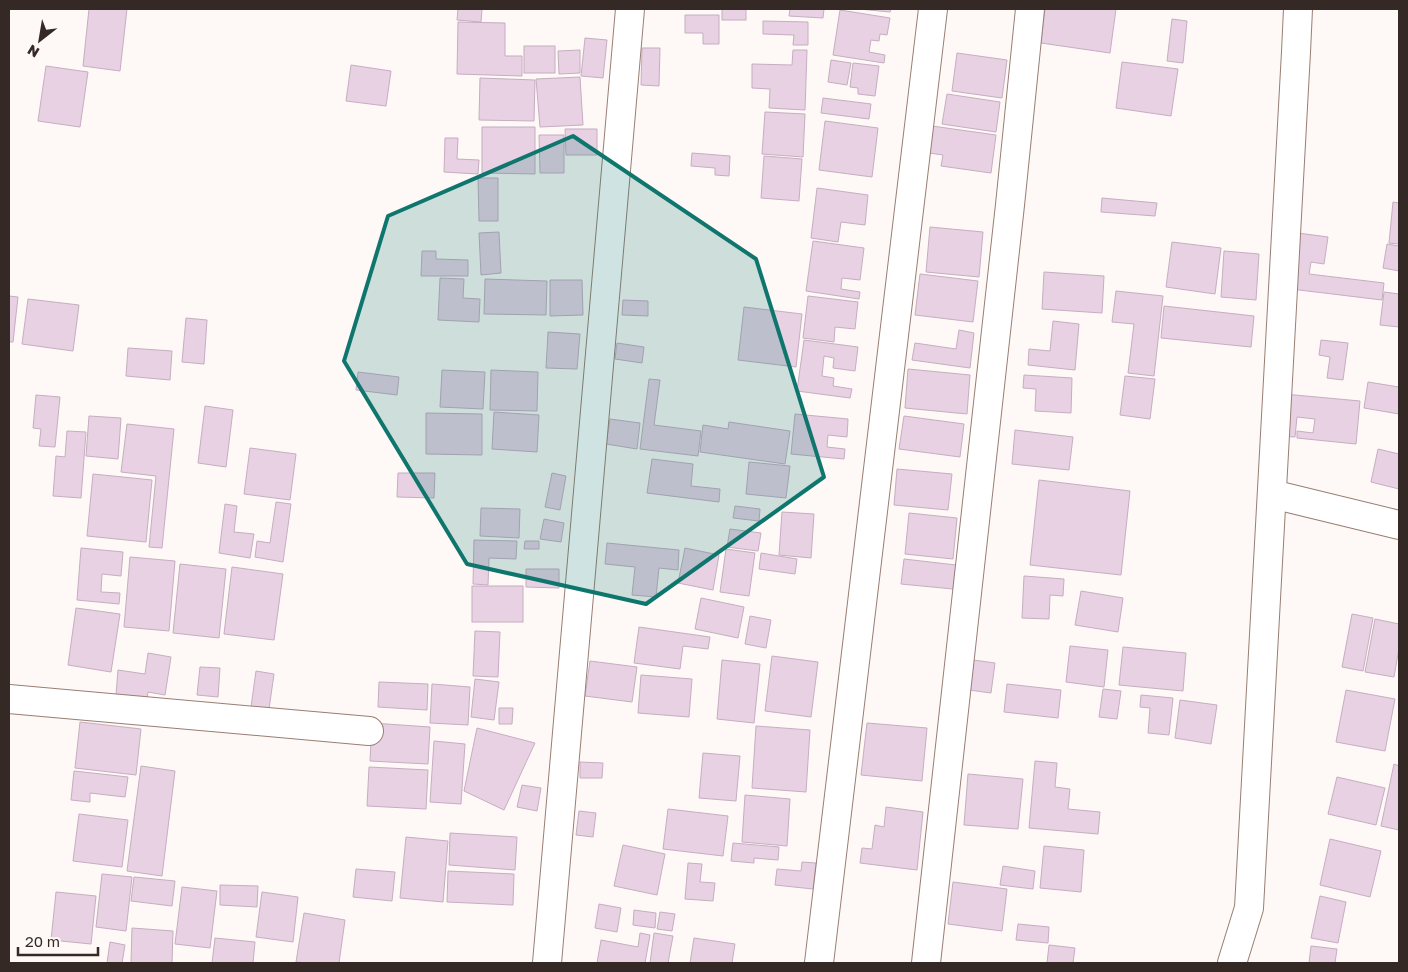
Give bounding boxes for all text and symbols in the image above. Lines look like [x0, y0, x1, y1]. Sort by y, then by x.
north arrow [15, 15, 65, 65]
text: N [24, 42, 42, 62]
scale bar [18, 924, 98, 956]
text: 20 m [25, 932, 60, 950]

